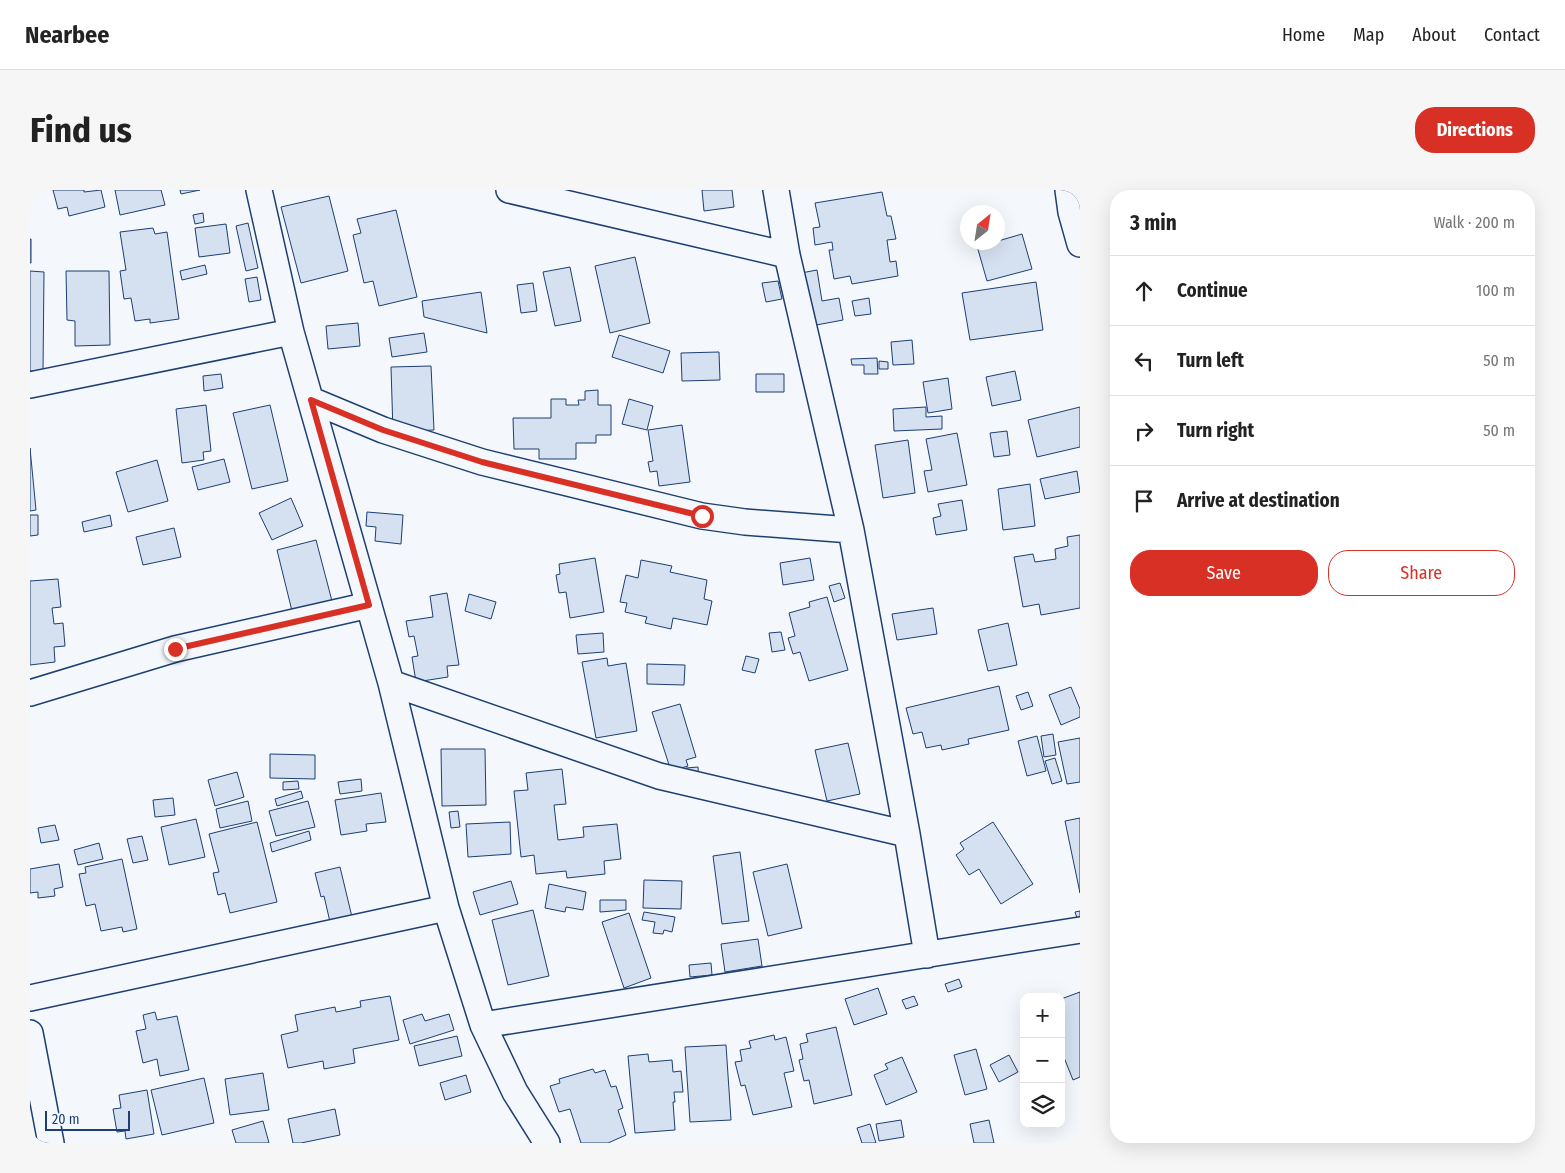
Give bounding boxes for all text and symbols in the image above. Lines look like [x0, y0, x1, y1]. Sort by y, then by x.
text: Nearbee [25, 21, 109, 49]
text: Home [1282, 24, 1325, 46]
text: Map [1353, 24, 1384, 46]
text: About [1412, 24, 1456, 46]
text: Contact [1484, 24, 1540, 46]
button: Directions [1415, 107, 1535, 153]
text: Find us [30, 109, 132, 151]
north arrow [960, 205, 1005, 250]
text: 3 min [1130, 210, 1177, 236]
text: Walk · 200 m [1433, 213, 1515, 232]
icon: ahead [1130, 277, 1158, 305]
text: Continue [1177, 279, 1248, 302]
text: 100 m [1476, 281, 1515, 300]
icon: left [1130, 347, 1158, 375]
text: Turn left [1177, 349, 1244, 372]
text: 50 m [1483, 351, 1515, 370]
icon: right [1130, 417, 1158, 445]
text: Turn right [1177, 419, 1254, 442]
text: 50 m [1483, 421, 1515, 440]
icon: arrive [1130, 487, 1158, 515]
text: Arrive at destination [1177, 489, 1340, 512]
route start [691, 505, 714, 528]
button: Save [1130, 550, 1318, 596]
button: Share [1328, 550, 1515, 596]
route end [164, 638, 187, 661]
map controls [1020, 993, 1065, 1128]
button: + [1020, 993, 1065, 1038]
button: − [1020, 1038, 1065, 1083]
button: layers [1020, 1083, 1065, 1128]
scale bar [45, 1108, 130, 1131]
text: 20 m [52, 1111, 80, 1128]

